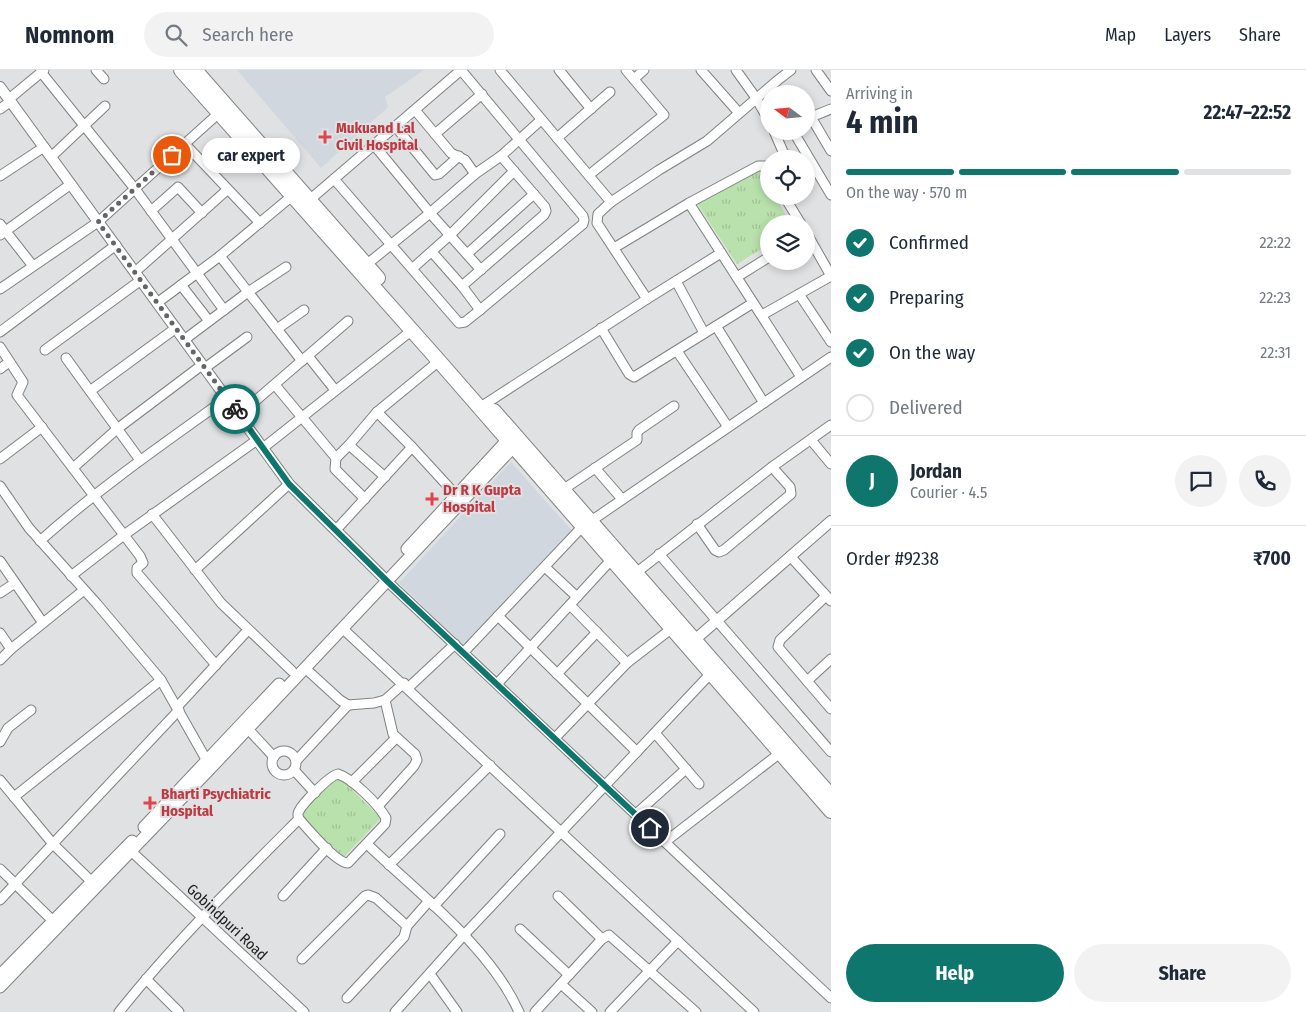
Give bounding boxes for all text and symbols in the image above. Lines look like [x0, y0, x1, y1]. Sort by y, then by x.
search box [144, 12, 494, 57]
text: Nomnom [25, 21, 114, 49]
icon: search [162, 21, 190, 49]
text: Search here [202, 23, 294, 46]
text: Map [1105, 24, 1136, 46]
text: Layers [1164, 24, 1211, 46]
text: Share [1239, 24, 1281, 46]
text: Arriving in [846, 84, 913, 103]
north arrow [760, 85, 815, 140]
map controls [760, 85, 815, 270]
text: 22:47–22:52 [1204, 101, 1291, 124]
text: 4 min [846, 103, 919, 141]
place label: Mukuand Lal Civil Hospital [336, 119, 419, 154]
marker: Mukuand Lal Civil Hospital [318, 130, 332, 144]
pin [151, 134, 193, 176]
callout: car expert [202, 138, 300, 172]
icon: bag [158, 141, 186, 169]
text: car expert [217, 146, 285, 165]
button: locate [760, 150, 815, 205]
text: On the way · 570 m [846, 183, 967, 202]
button: layers [760, 215, 815, 270]
icon: check [846, 229, 874, 257]
text: Confirmed [889, 231, 969, 254]
text: 22:22 [1259, 233, 1291, 252]
icon: check [846, 284, 874, 312]
text: Preparing [889, 286, 964, 309]
text: 22:23 [1259, 288, 1291, 307]
icon: check [846, 339, 874, 367]
text: On the way [889, 341, 975, 364]
text: 22:31 [1260, 343, 1291, 362]
courier [210, 384, 260, 434]
icon: bike [221, 395, 249, 423]
text: Delivered [889, 396, 963, 419]
button: chat [1175, 455, 1227, 507]
button: phone [1239, 455, 1291, 507]
text: Jordan [910, 460, 962, 483]
text: J [869, 469, 875, 492]
place label: Dr R K Gupta Hospital [443, 481, 522, 516]
text: Courier · 4.5 [910, 483, 987, 502]
marker: Dr R K Gupta Hospital [425, 492, 439, 506]
text: Order #9238 [846, 547, 939, 570]
text: ₹700 [1253, 547, 1291, 570]
place label: Bharti Psychiatric Hospital [161, 785, 271, 820]
marker: Bharti Psychiatric Hospital [143, 796, 157, 810]
pin [629, 807, 671, 849]
icon: home [636, 814, 664, 842]
street label: Gobindpuri Road [183, 880, 271, 964]
button: Help [846, 944, 1064, 1002]
button: Share [1074, 944, 1291, 1002]

